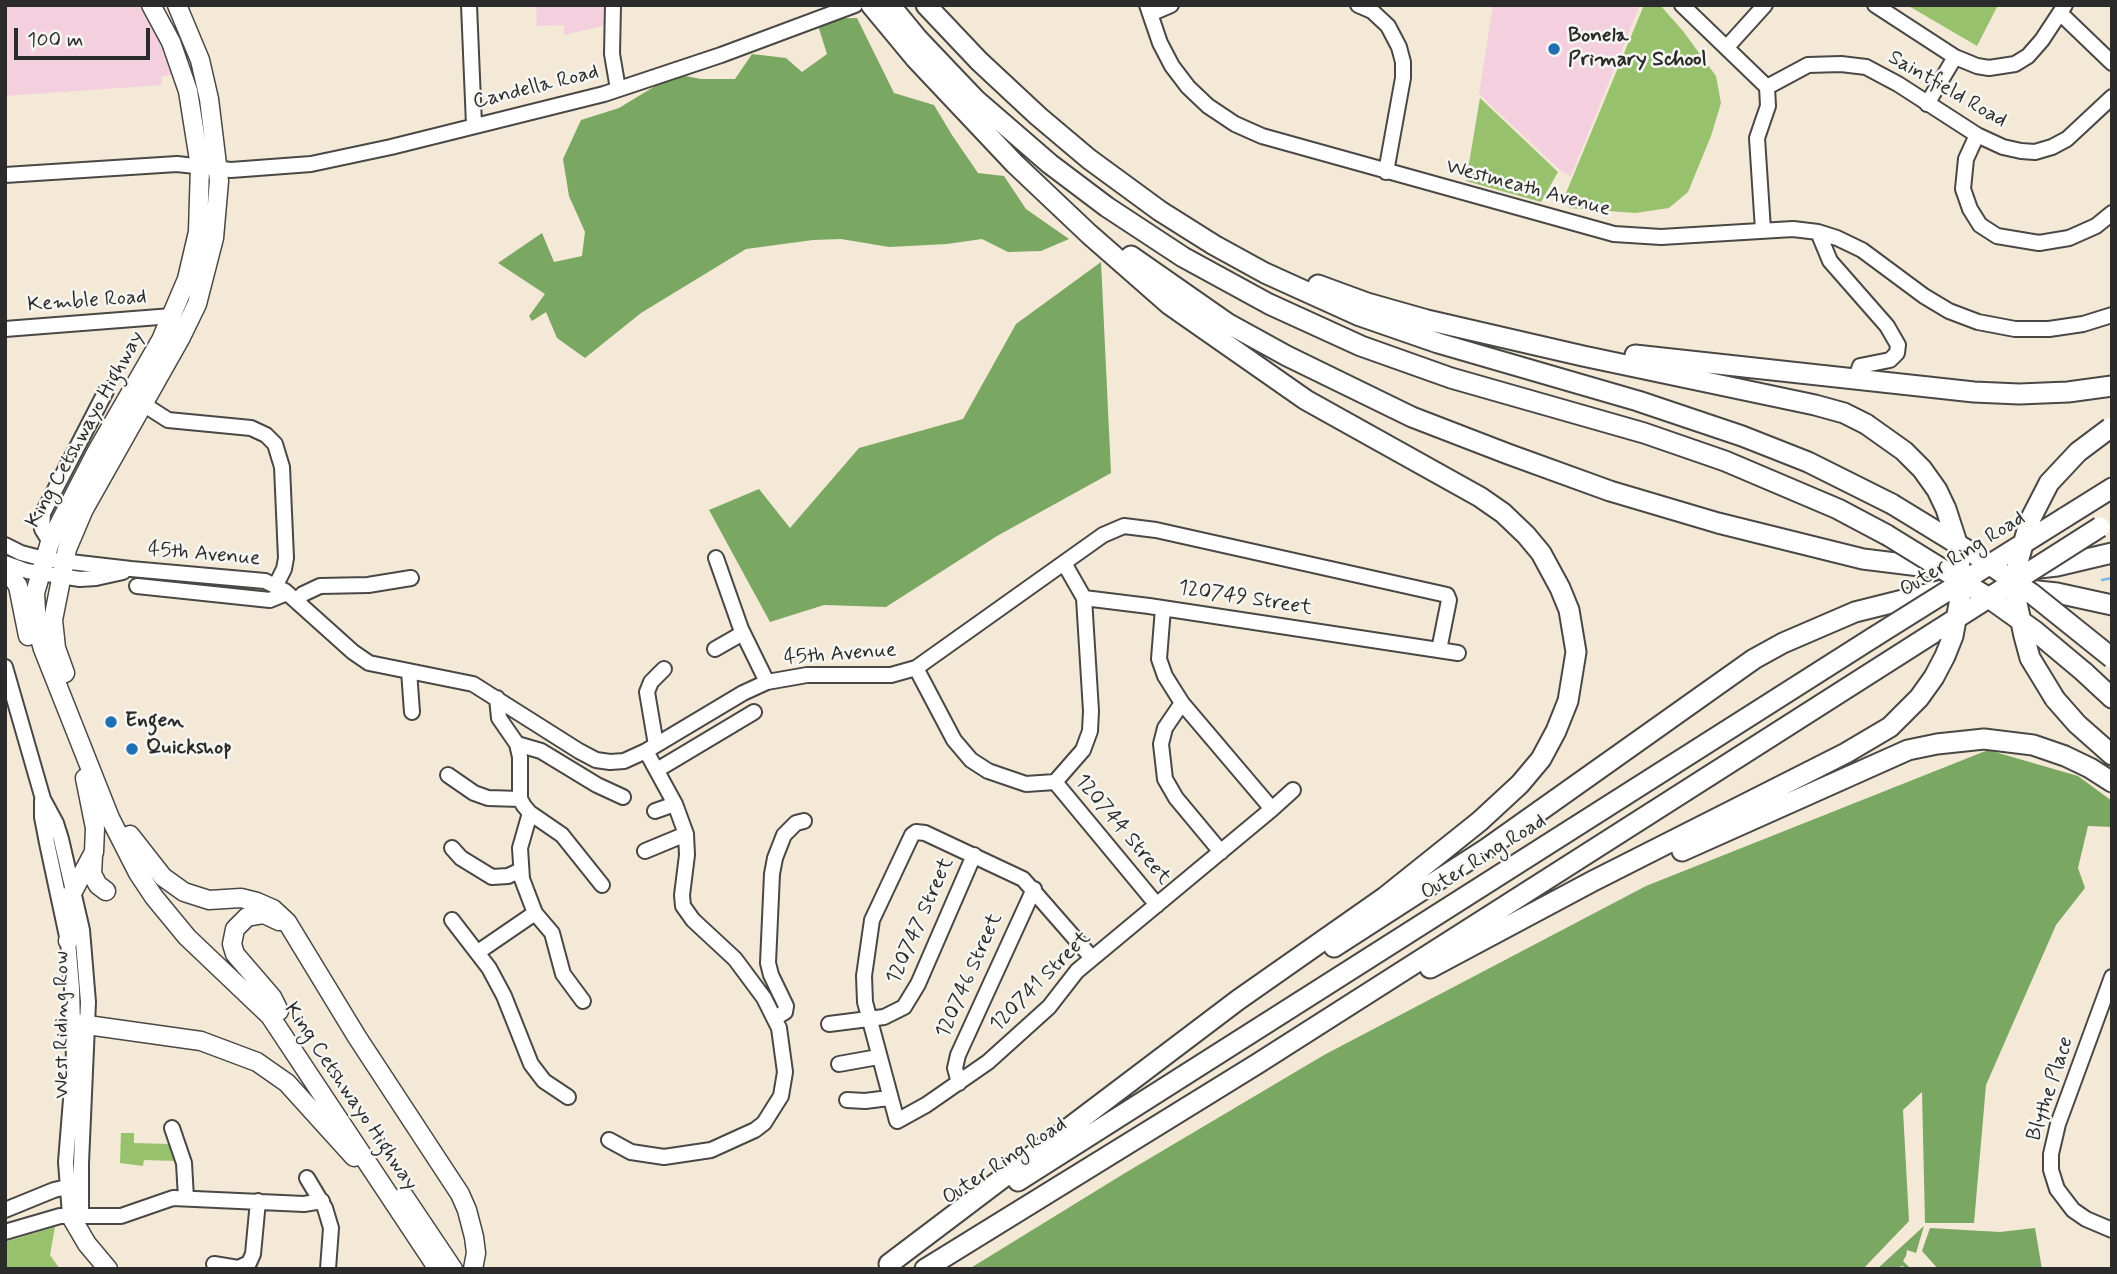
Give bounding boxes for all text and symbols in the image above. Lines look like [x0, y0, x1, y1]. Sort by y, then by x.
scale bar [18, 14, 154, 58]
place label: Bonela Primary School [1568, 24, 1707, 74]
text: 100 m [27, 26, 83, 54]
marker: Bonela Primary School [1546, 41, 1562, 57]
street label: Saintfield Road [1883, 46, 2011, 134]
street label: Candella Road [471, 60, 601, 116]
street label: Westmeath Avenue [1443, 155, 1613, 223]
street label: Kemble Road [27, 285, 147, 319]
street label: King Cetshwayo Highway [21, 327, 151, 533]
street label: Outer Ring Road [1896, 506, 2030, 604]
street label: 45th Avenue [147, 538, 261, 572]
street label: 120749 Street [1176, 576, 1314, 622]
street label: 45th Avenue [783, 639, 897, 671]
place label: Engen [125, 709, 184, 735]
marker: Engen [103, 714, 119, 730]
place label: Quickshop [146, 736, 232, 762]
marker: Quickshop [124, 741, 140, 757]
street label: 120744 Street [1068, 770, 1176, 890]
street label: Outer Ring Road [1417, 809, 1551, 907]
street label: 120747 Street [882, 854, 960, 988]
street label: 120746 Street [931, 910, 1009, 1042]
street label: 120741 Street [985, 926, 1097, 1038]
street label: West Riding Row [50, 951, 76, 1099]
street label: King Cetshwayo Highway [278, 998, 422, 1196]
street label: Blythe Place [2022, 1034, 2080, 1144]
street label: Outer Ring Road [938, 1113, 1072, 1211]

